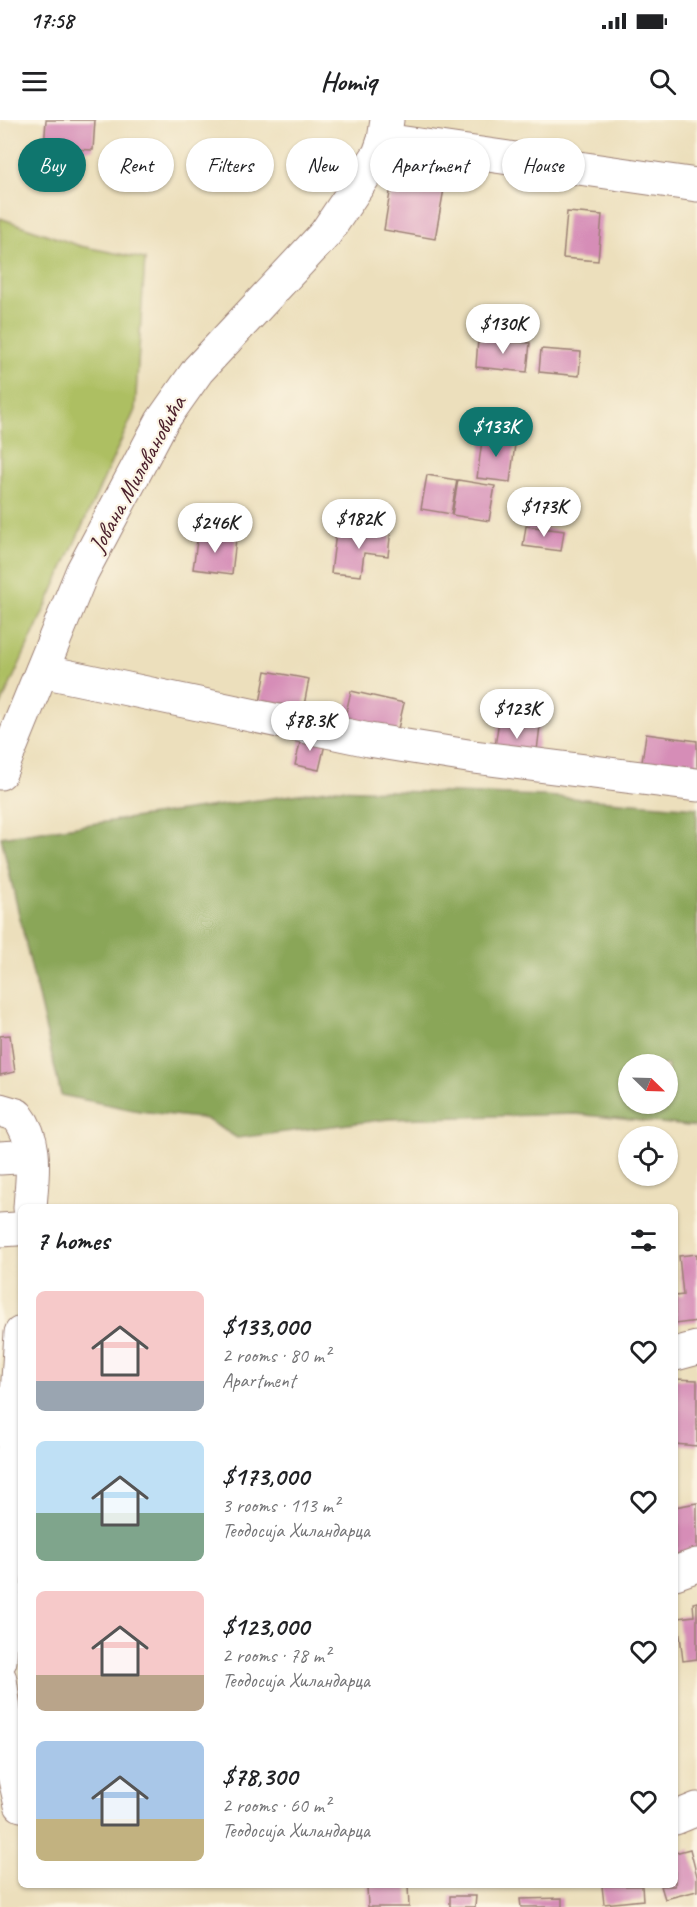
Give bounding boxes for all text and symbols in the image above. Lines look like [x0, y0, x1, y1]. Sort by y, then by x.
text: 17:58 [30, 7, 74, 35]
text: Homiq [320, 64, 377, 98]
icon: menu [18, 65, 51, 98]
icon: search [646, 65, 679, 98]
chip: Buy [18, 138, 86, 192]
chip: Rent [98, 138, 174, 192]
chip: Filters [186, 138, 274, 192]
chip: New [286, 138, 358, 192]
chip: Apartment [370, 138, 490, 192]
chip: House [502, 138, 585, 192]
pin: $130K [461, 304, 545, 355]
text: $130K [480, 311, 526, 336]
street label: Јована Миловановића [81, 389, 193, 558]
pin: $133K [454, 407, 538, 458]
text: $133K [473, 414, 519, 439]
pin: $173K [502, 487, 586, 538]
text: $173K [521, 494, 567, 519]
pin: $182K [317, 499, 401, 550]
pin: $246K [173, 503, 257, 554]
text: $182K [336, 506, 382, 531]
text: $246K [192, 510, 238, 535]
pin: $123K [475, 689, 559, 740]
text: $123K [494, 696, 540, 721]
pin: $78.3K [261, 701, 359, 752]
text: $78.3K [285, 708, 335, 733]
north arrow [618, 1054, 678, 1114]
map controls [618, 1054, 678, 1186]
button: locate [618, 1126, 678, 1186]
text: 7 homes [36, 1224, 109, 1257]
icon: filters [627, 1224, 660, 1257]
text: $133,000 [222, 1310, 309, 1343]
icon: home [84, 1315, 156, 1387]
icon: heart [627, 1335, 660, 1368]
text: 2 rooms · 80 m² [222, 1343, 330, 1368]
text: Apartment [222, 1368, 295, 1393]
text: $173,000 [222, 1460, 309, 1493]
icon: home [84, 1465, 156, 1537]
icon: heart [627, 1485, 660, 1518]
text: 3 rooms · 113 m² [222, 1493, 339, 1518]
text: Теодосија Хиландарца [222, 1518, 370, 1543]
text: $123,000 [222, 1610, 309, 1643]
icon: home [84, 1615, 156, 1687]
icon: heart [627, 1635, 660, 1668]
text: 2 rooms · 78 m² [222, 1643, 330, 1668]
text: Теодосија Хиландарца [222, 1668, 370, 1693]
text: $78,300 [222, 1760, 297, 1793]
icon: home [84, 1765, 156, 1837]
icon: heart [627, 1785, 660, 1818]
text: 2 rooms · 60 m² [222, 1793, 330, 1818]
text: Теодосија Хиландарца [222, 1818, 370, 1843]

